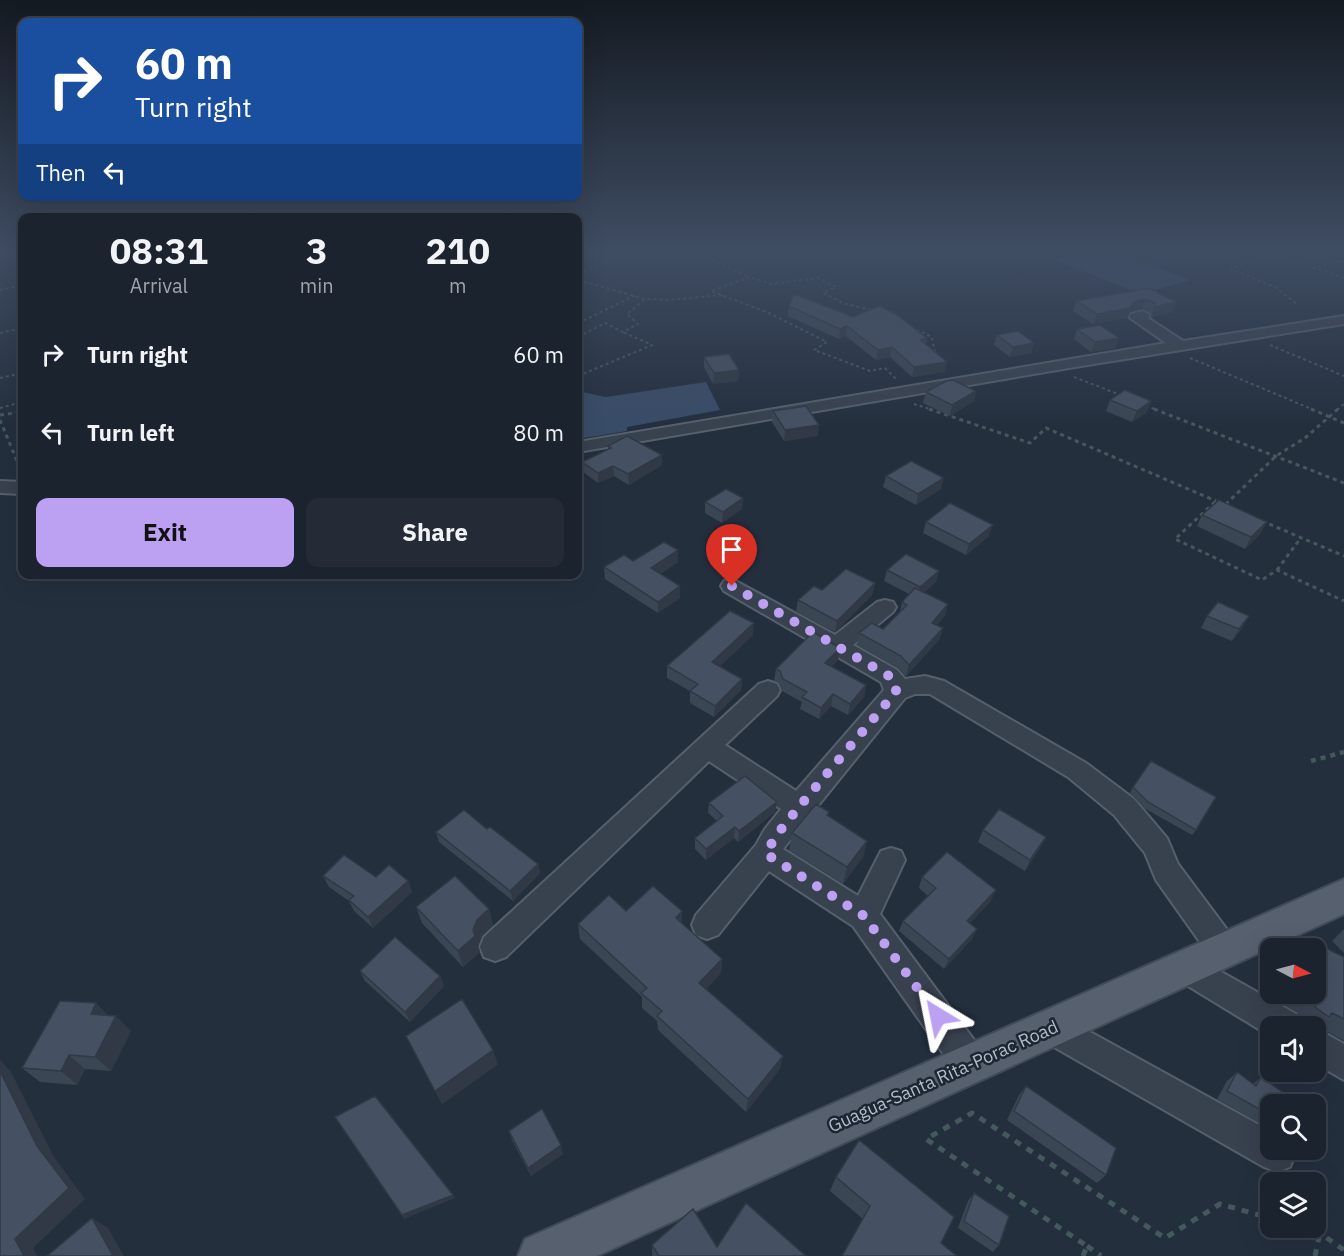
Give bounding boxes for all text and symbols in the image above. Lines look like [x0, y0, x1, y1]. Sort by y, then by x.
text: 60 m [135, 36, 233, 91]
icon: right [36, 42, 114, 120]
text: Turn right [135, 89, 252, 124]
icon: left [98, 156, 131, 189]
text: Then [36, 158, 86, 187]
text: 08:31 [110, 227, 208, 274]
text: 3 [306, 227, 328, 274]
text: 210 [425, 227, 490, 274]
text: Arrival [130, 272, 188, 299]
text: min [300, 272, 334, 299]
text: m [449, 272, 467, 299]
icon: right [36, 338, 69, 371]
text: Turn right [87, 340, 188, 369]
text: 60 m [513, 340, 564, 369]
icon: left [36, 416, 69, 449]
text: Turn left [87, 418, 175, 447]
text: 80 m [513, 418, 564, 447]
button: Exit [36, 498, 294, 567]
button: Share [306, 498, 564, 567]
pin [706, 524, 757, 586]
icon: arrive [715, 533, 748, 566]
north arrow [1260, 938, 1326, 1004]
map controls [1260, 938, 1326, 1238]
position arrow [906, 984, 970, 1048]
street label: Guagua-Santa Rita-Porac Road [824, 1015, 1062, 1137]
button: sound [1260, 1016, 1326, 1082]
button: search [1260, 1094, 1326, 1160]
button: layers [1260, 1172, 1326, 1238]

